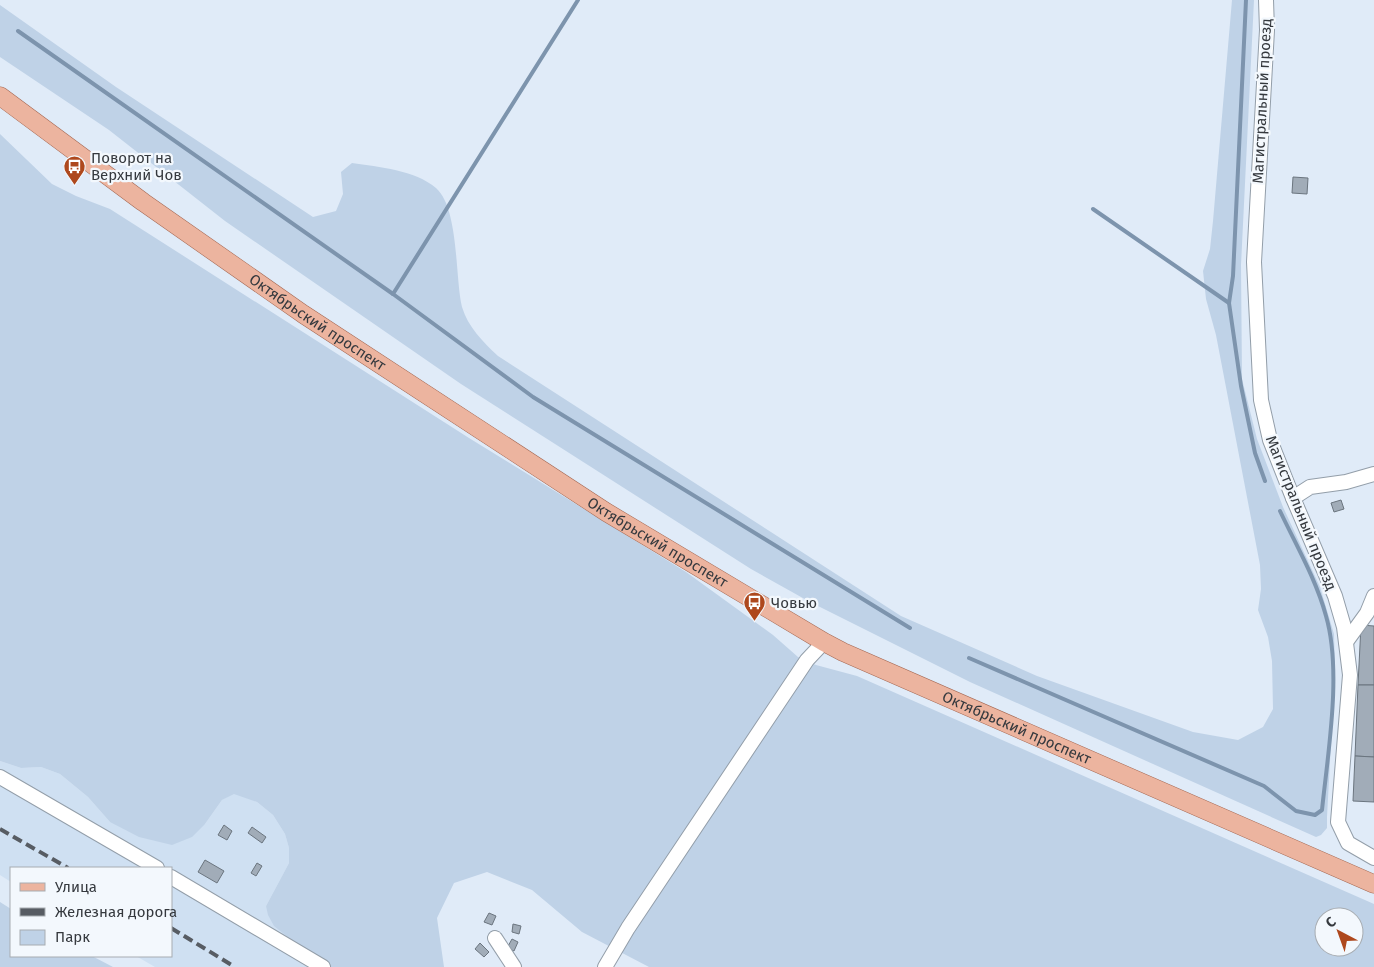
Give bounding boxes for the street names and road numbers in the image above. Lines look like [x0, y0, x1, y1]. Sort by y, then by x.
street label: Магистральный проезд [1249, 18, 1275, 184]
street label: Октябрьский проспект [246, 270, 389, 375]
street label: Магистральный проезд [1262, 433, 1340, 593]
street label: Октябрьский проспект [584, 493, 731, 592]
street label: Октябрьский проспект [939, 687, 1094, 768]

